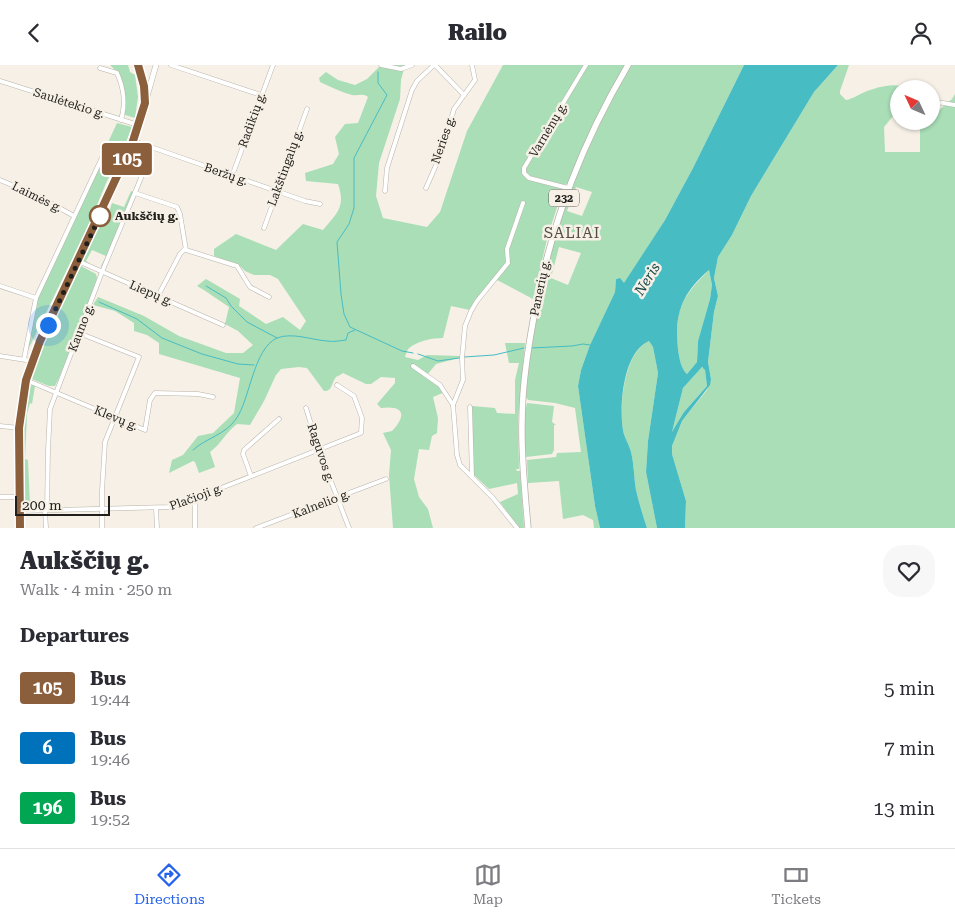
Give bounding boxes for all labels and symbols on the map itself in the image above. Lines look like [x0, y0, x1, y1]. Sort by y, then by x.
north arrow [890, 80, 940, 130]
street label: Saulėtekio g. [32, 85, 106, 121]
street label: Radikių g. [236, 91, 268, 149]
street label: Varnėnų g. [526, 100, 570, 160]
street label: Neries g. [428, 114, 458, 166]
street label: Lakštingalų g. [265, 128, 305, 208]
line badge: 105 [98, 143, 156, 175]
street label: Beržų g. [202, 160, 250, 188]
street label: Laimės g. [10, 179, 64, 215]
road number: 232 [549, 190, 579, 207]
marker: Aukščių g. [89, 205, 111, 227]
place label: Aukščių g. [115, 209, 179, 223]
district label: SALIAI [544, 224, 600, 242]
street label: Panerių g. [527, 259, 553, 317]
water label: Neris [630, 260, 663, 299]
street label: Liepų g. [127, 278, 175, 308]
street label: Kauno g. [65, 302, 97, 354]
your location [36, 313, 61, 338]
street label: Klevų g. [92, 403, 140, 433]
street label: Raguvos g. [304, 422, 338, 484]
street label: Plačioji g. [167, 481, 225, 513]
street label: Kalnelio g. [290, 487, 352, 521]
scale bar [15, 493, 110, 516]

